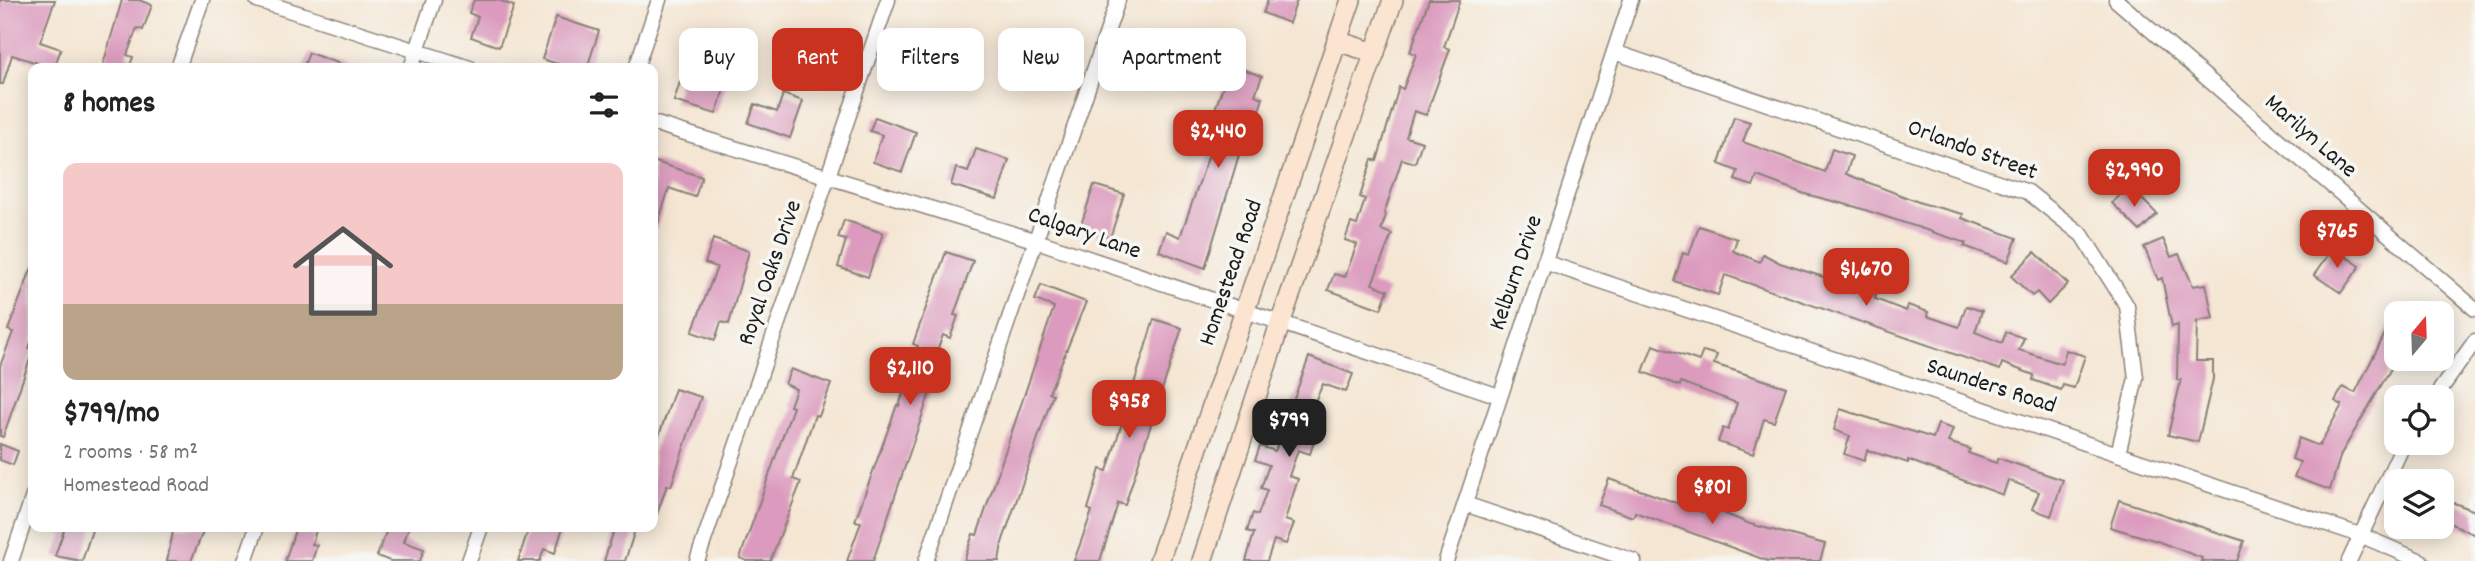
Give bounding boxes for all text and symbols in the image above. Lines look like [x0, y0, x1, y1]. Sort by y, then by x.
chip: Buy [679, 28, 758, 91]
chip: Rent [772, 28, 863, 91]
chip: Filters [877, 28, 984, 91]
chip: New [998, 28, 1084, 91]
chip: Apartment [1098, 28, 1246, 91]
text: 8 homes [63, 84, 155, 127]
icon: filters [585, 86, 623, 124]
street label: Marilyn Lane [2256, 87, 2364, 187]
pin: $2,440 [1161, 110, 1275, 170]
street label: Orlando Street [1902, 112, 2042, 190]
text: $2,440 [1189, 116, 1247, 149]
pin: $2,990 [2077, 150, 2191, 209]
text: $2,990 [2104, 155, 2164, 188]
street label: Homestead Road [1191, 195, 1273, 351]
street label: Royal Oaks Drive [730, 196, 812, 350]
street label: Calgary Lane [1023, 199, 1145, 269]
icon: home [280, 208, 406, 334]
pin: $765 [2296, 210, 2378, 270]
street label: Kelburn Drive [1481, 211, 1553, 335]
text: $765 [2316, 216, 2358, 249]
pin: $1,670 [1809, 248, 1923, 308]
text: $1,670 [1839, 254, 1893, 287]
north arrow [2384, 301, 2454, 371]
map controls [2384, 301, 2454, 539]
pin: $2,110 [853, 348, 967, 407]
street label: Saunders Road [1922, 350, 2060, 424]
text: $2,110 [886, 353, 934, 386]
pin: $958 [1088, 380, 1170, 440]
button: locate [2384, 385, 2454, 455]
text: $958 [1108, 386, 1150, 419]
text: $799/mo [63, 394, 160, 437]
pin: $799 [1248, 400, 1330, 459]
text: $799 [1268, 405, 1310, 438]
text: 2 rooms · 58 m² [63, 437, 198, 470]
pin: $801 [1671, 466, 1753, 526]
button: layers [2384, 469, 2454, 539]
text: Homestead Road [63, 470, 209, 503]
text: $801 [1693, 472, 1731, 505]

